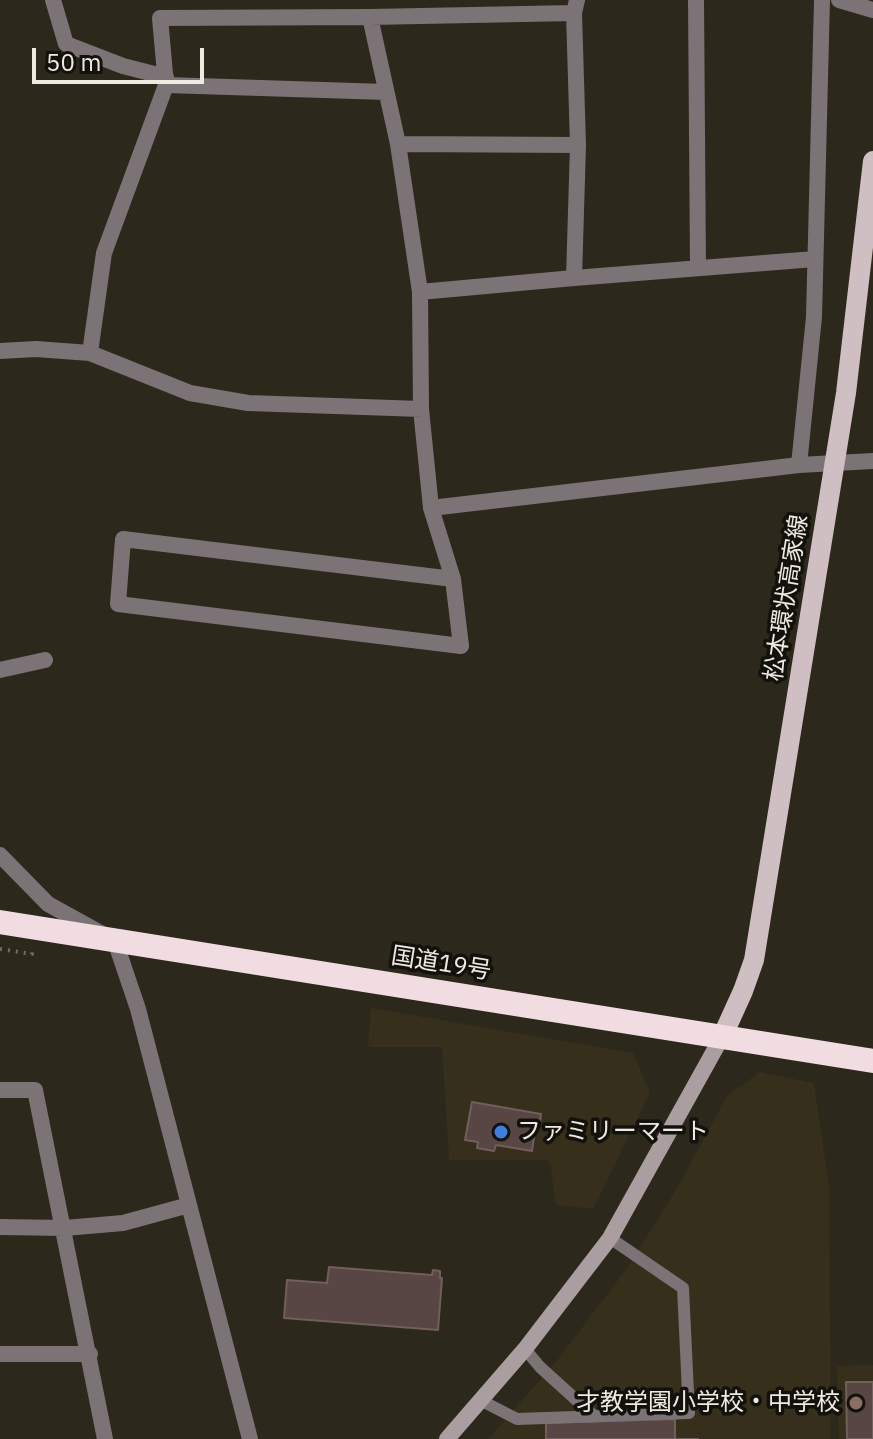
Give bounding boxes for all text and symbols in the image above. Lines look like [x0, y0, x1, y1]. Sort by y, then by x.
scale bar [36, 32, 208, 82]
text: 50 m [46, 46, 101, 78]
street label: 松本環状高家線 [760, 513, 814, 683]
street label: 国道19号 [389, 942, 493, 986]
place label: ファミリーマート [517, 1118, 709, 1146]
marker: ファミリーマート [492, 1123, 510, 1141]
place label: 才教学園小学校・中学校 [576, 1389, 840, 1417]
marker: 才教学園小学校・中学校 [847, 1394, 865, 1412]

